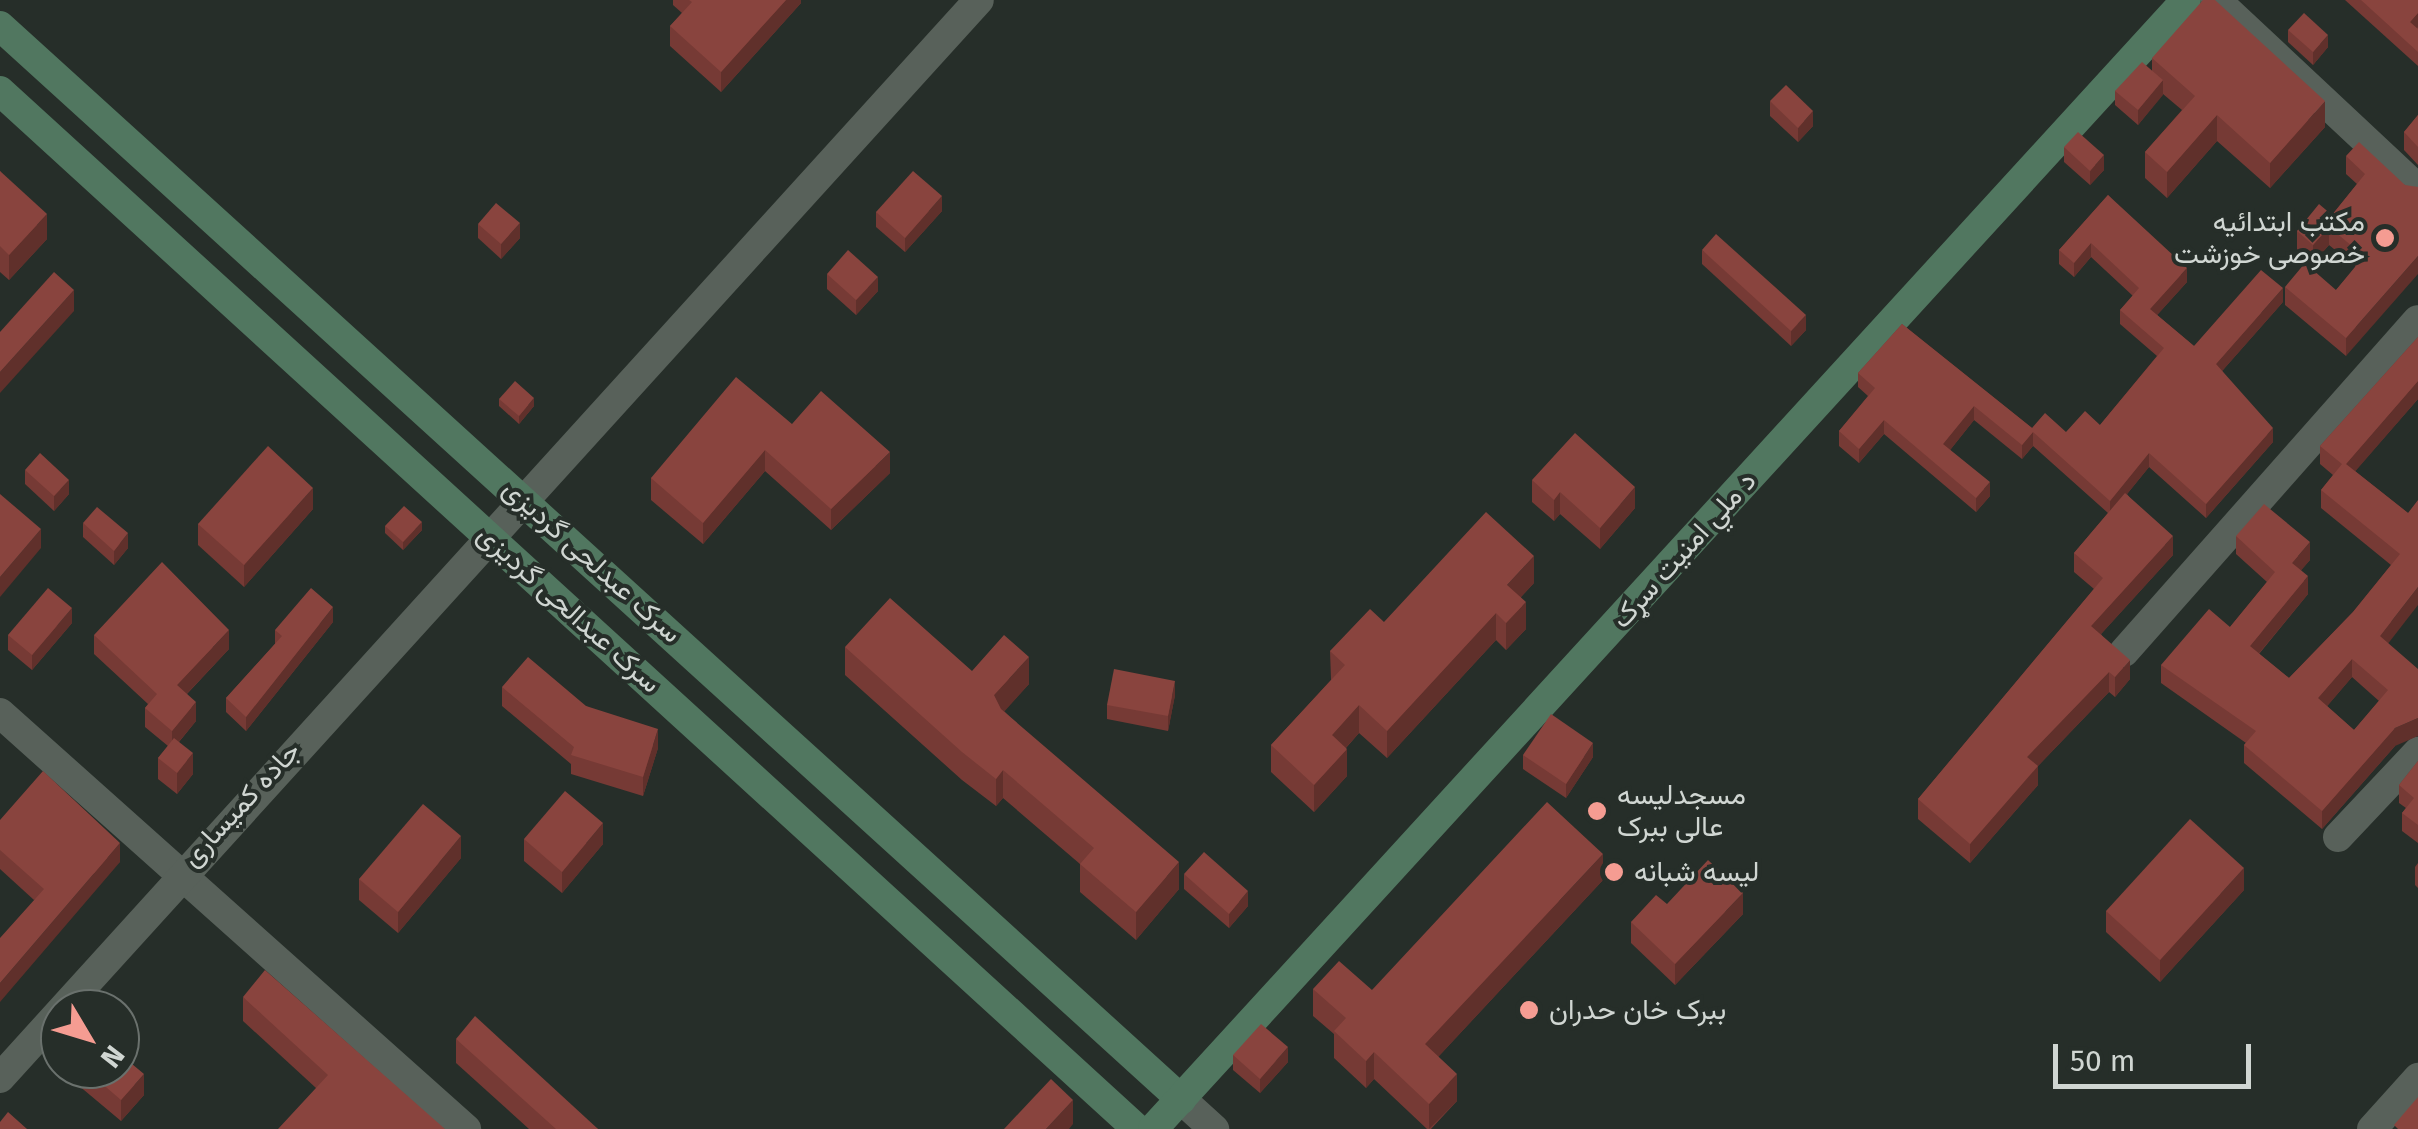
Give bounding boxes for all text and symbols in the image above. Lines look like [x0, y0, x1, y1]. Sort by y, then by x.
place label: مکتب ابتدائیه خصوصی خوزشت [2174, 205, 2365, 271]
marker: مکتب ابتدائیه خصوصی خوزشت [2374, 227, 2396, 249]
street label: د ملي امنیت سړک [1605, 465, 1763, 635]
street label: سرک عبدلحی گردیزی [496, 472, 688, 650]
street label: سرک عبدالحی گردیزی [470, 518, 668, 700]
street label: جاده کمیساری [175, 734, 307, 874]
place label: مسجدلیسه عالی ببرک [1617, 778, 1746, 844]
marker: مسجدلیسه عالی ببرک [1586, 800, 1608, 822]
place label: لیسه شبانه [1634, 855, 1759, 889]
marker: لیسه شبانه [1603, 861, 1625, 883]
north arrow [40, 989, 140, 1089]
place label: ببرک خان حدران [1549, 993, 1726, 1027]
marker: ببرک خان حدران [1518, 999, 1540, 1021]
scale bar [2058, 1024, 2256, 1086]
text: N [94, 1039, 131, 1074]
text: 50 m [2070, 1043, 2135, 1079]

